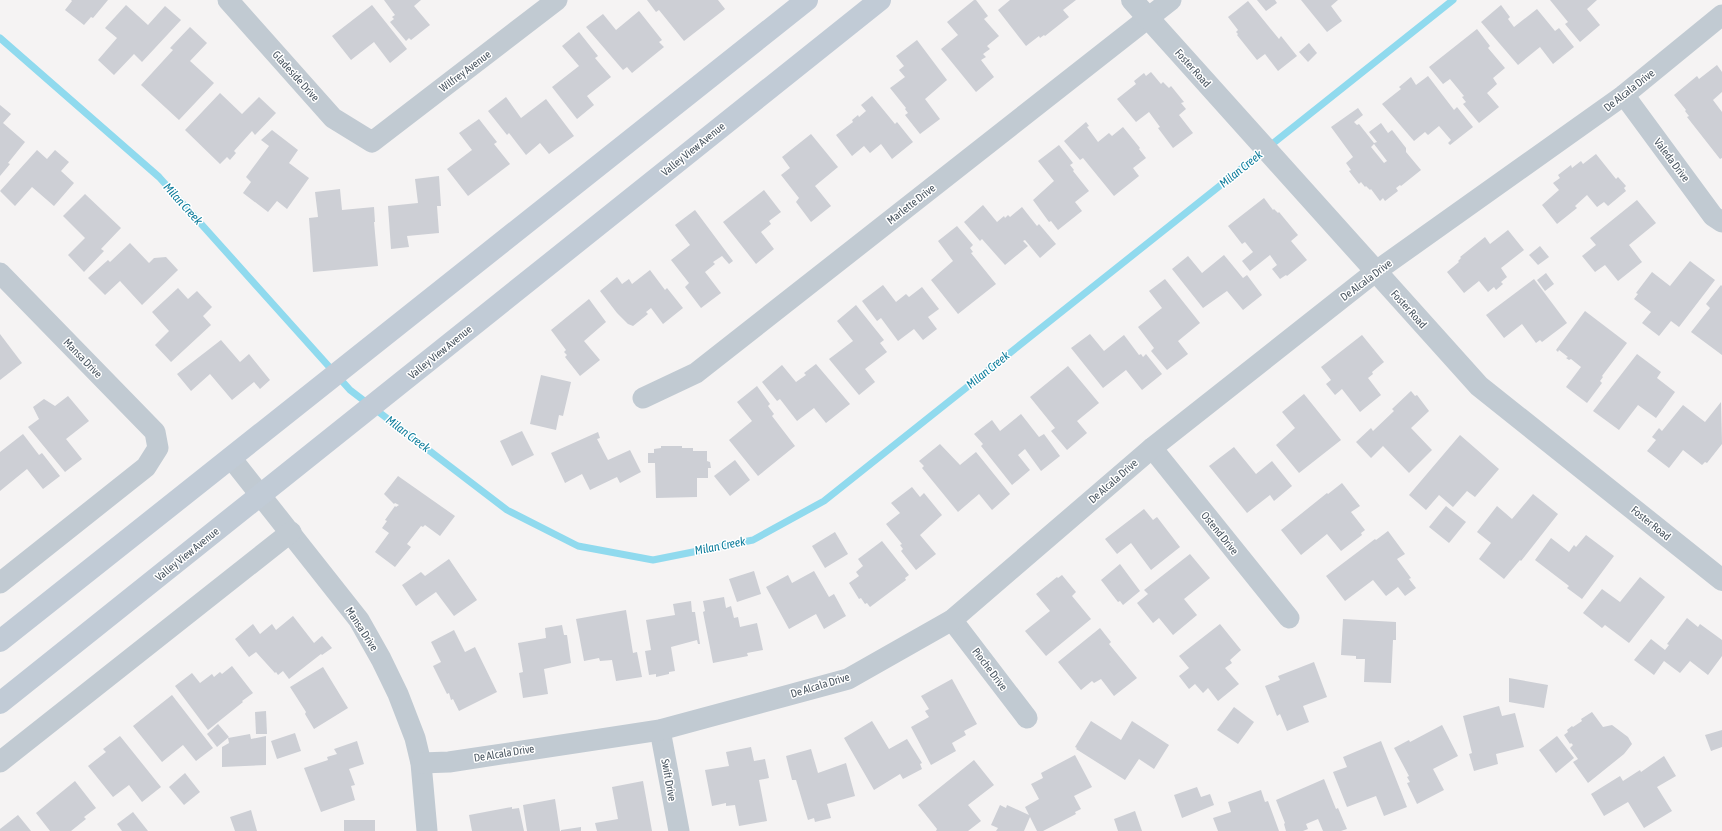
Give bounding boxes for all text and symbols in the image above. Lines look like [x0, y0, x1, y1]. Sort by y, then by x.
street label: Foster Road [1173, 46, 1213, 90]
street label: Gladeside Drive [270, 48, 322, 104]
street label: Wilfrey Avenue [437, 48, 493, 94]
street label: De Alcala Drive [1601, 67, 1657, 113]
street label: Valley View Avenue [659, 120, 727, 178]
street label: Valeda Drive [1652, 136, 1692, 184]
water label: Milan Creek [1217, 147, 1266, 191]
water label: Milan Creek [161, 180, 206, 228]
street label: Marlette Drive [885, 182, 937, 226]
street label: De Alcala Drive [1338, 257, 1394, 303]
street label: Foster Road [1389, 287, 1429, 331]
street label: Valley View Avenue [406, 323, 474, 381]
street label: Mansa Drive [61, 336, 105, 380]
water label: Milan Creek [964, 348, 1013, 392]
water label: Milan Creek [383, 413, 433, 455]
street label: De Alcala Drive [1086, 456, 1140, 506]
street label: Foster Road [1629, 504, 1673, 542]
street label: Ostend Drive [1199, 509, 1241, 557]
street label: Valley View Avenue [153, 525, 221, 583]
water label: Milan Creek [693, 534, 747, 558]
street label: Mansa Drive [343, 605, 381, 653]
street label: Pioche Drive [970, 645, 1010, 693]
street label: De Alcala Drive [789, 670, 851, 700]
street label: De Alcala Drive [473, 742, 535, 764]
street label: Swift Drive [659, 758, 679, 802]

